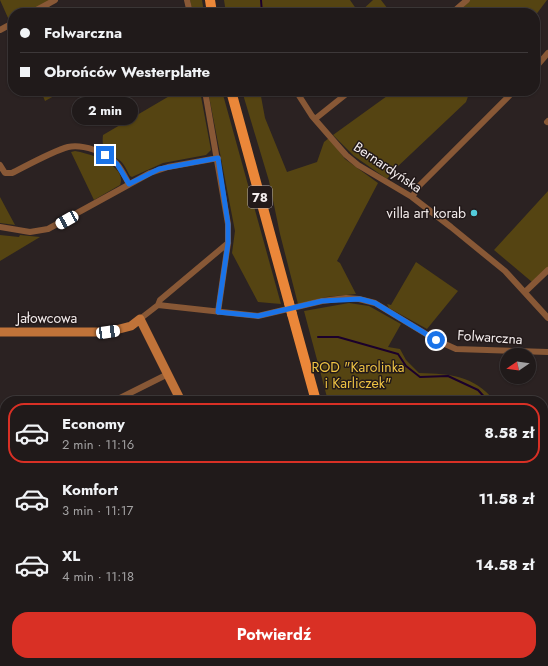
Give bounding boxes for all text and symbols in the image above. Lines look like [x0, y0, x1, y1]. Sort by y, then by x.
text: Folwarczna [44, 22, 122, 44]
text: Obrońców Westerplatte [44, 61, 210, 83]
callout: 2 min [72, 97, 138, 125]
text: 2 min [88, 101, 122, 120]
street label: Bernardyńska [350, 137, 426, 197]
route end [96, 146, 114, 164]
road number: 78 [248, 186, 272, 208]
place label: villa art korab [387, 203, 466, 223]
marker: villa art korab [469, 208, 479, 218]
car [54, 209, 80, 231]
street label: Jałowcowa [15, 308, 77, 328]
car [95, 324, 121, 340]
street label: Folwarczna [457, 325, 523, 349]
route start [427, 331, 445, 349]
north arrow [500, 348, 536, 384]
map controls [500, 348, 536, 384]
park label: ROD "Karolinka i Karliczek" [311, 357, 405, 393]
text: Economy [62, 413, 125, 435]
icon: car [14, 415, 50, 451]
text: 8.58 zł [485, 422, 534, 444]
text: 2 min · 11:16 [62, 435, 134, 454]
text: Komfort [62, 479, 118, 501]
icon: car [14, 481, 50, 517]
text: 11.58 zł [478, 488, 534, 510]
text: 3 min · 11:17 [62, 501, 133, 520]
text: XL [62, 545, 80, 567]
icon: car [14, 547, 50, 583]
text: 14.58 zł [476, 554, 534, 576]
text: 4 min · 11:18 [62, 567, 134, 586]
button: Potwierdź [12, 612, 536, 658]

